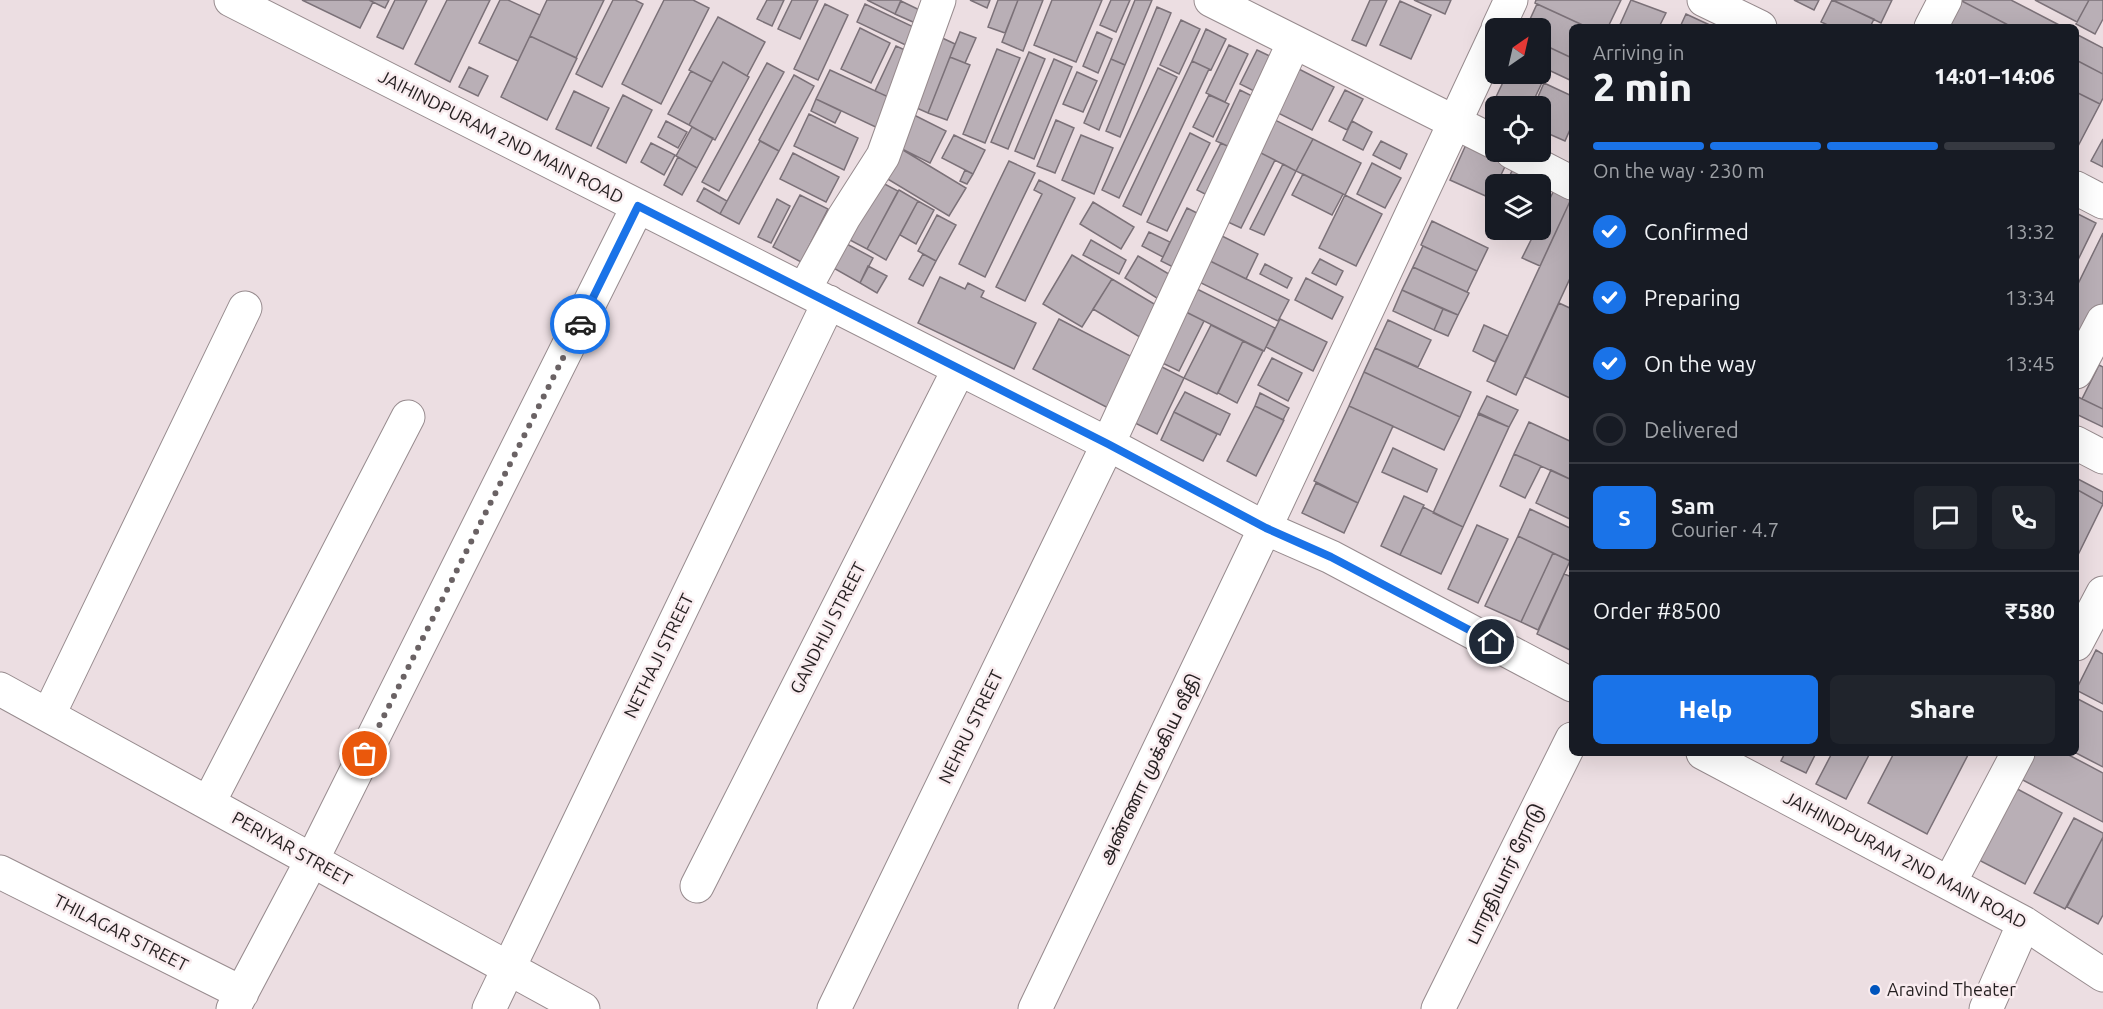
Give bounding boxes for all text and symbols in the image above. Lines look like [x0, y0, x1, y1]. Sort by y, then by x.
north arrow [1485, 18, 1551, 84]
map controls [1485, 18, 1551, 240]
text: Arriving in [1593, 41, 1684, 64]
text: 14:01–14:06 [1934, 63, 2055, 88]
street label: JAIHINDPURAM 2ND MAIN ROAD [376, 65, 627, 207]
text: 2 min [1593, 65, 1692, 108]
button: locate [1485, 96, 1551, 162]
text: On the way · 230 m [1593, 159, 1765, 182]
button: layers [1485, 174, 1551, 240]
icon: check [1593, 215, 1626, 248]
text: Confirmed [1644, 219, 1749, 244]
text: 13:32 [2005, 220, 2055, 243]
icon: check [1593, 281, 1626, 314]
text: Preparing [1644, 285, 1741, 310]
text: 13:34 [2005, 286, 2055, 309]
courier [550, 294, 610, 354]
icon: car [564, 308, 597, 341]
icon: check [1593, 347, 1626, 380]
text: On the way [1644, 351, 1756, 376]
text: 13:45 [2005, 352, 2055, 375]
text: Delivered [1644, 417, 1739, 442]
button: chat [1914, 486, 1977, 549]
button: phone [1992, 486, 2055, 549]
text: Sam [1671, 493, 1715, 518]
text: S [1618, 505, 1631, 530]
text: Courier · 4.7 [1671, 518, 1779, 541]
street label: GANDHIJI STREET [785, 559, 869, 697]
street label: NETHAJI STREET [619, 590, 697, 721]
text: Order #8500 [1593, 598, 1721, 623]
text: ₹580 [2005, 598, 2055, 623]
pin [1466, 616, 1517, 667]
icon: home [1475, 625, 1508, 658]
street label: NEHRU STREET [934, 666, 1006, 787]
street label: அண்ணா முக்கிய வீதி [1094, 670, 1207, 868]
button: Help [1593, 675, 1818, 744]
button: Share [1830, 675, 2055, 744]
pin [339, 728, 390, 779]
icon: bag [348, 737, 381, 770]
street label: JAIHINDPURAM 2ND MAIN ROAD [1781, 786, 2030, 932]
street label: பாரதியார் ரோடு [1461, 800, 1550, 949]
street label: PERIYAR STREET [229, 807, 356, 889]
street label: THILAGAR STREET [51, 890, 192, 975]
place label: Aravind Theater [1887, 979, 2016, 999]
marker: Aravind Theater [1868, 983, 1882, 997]

